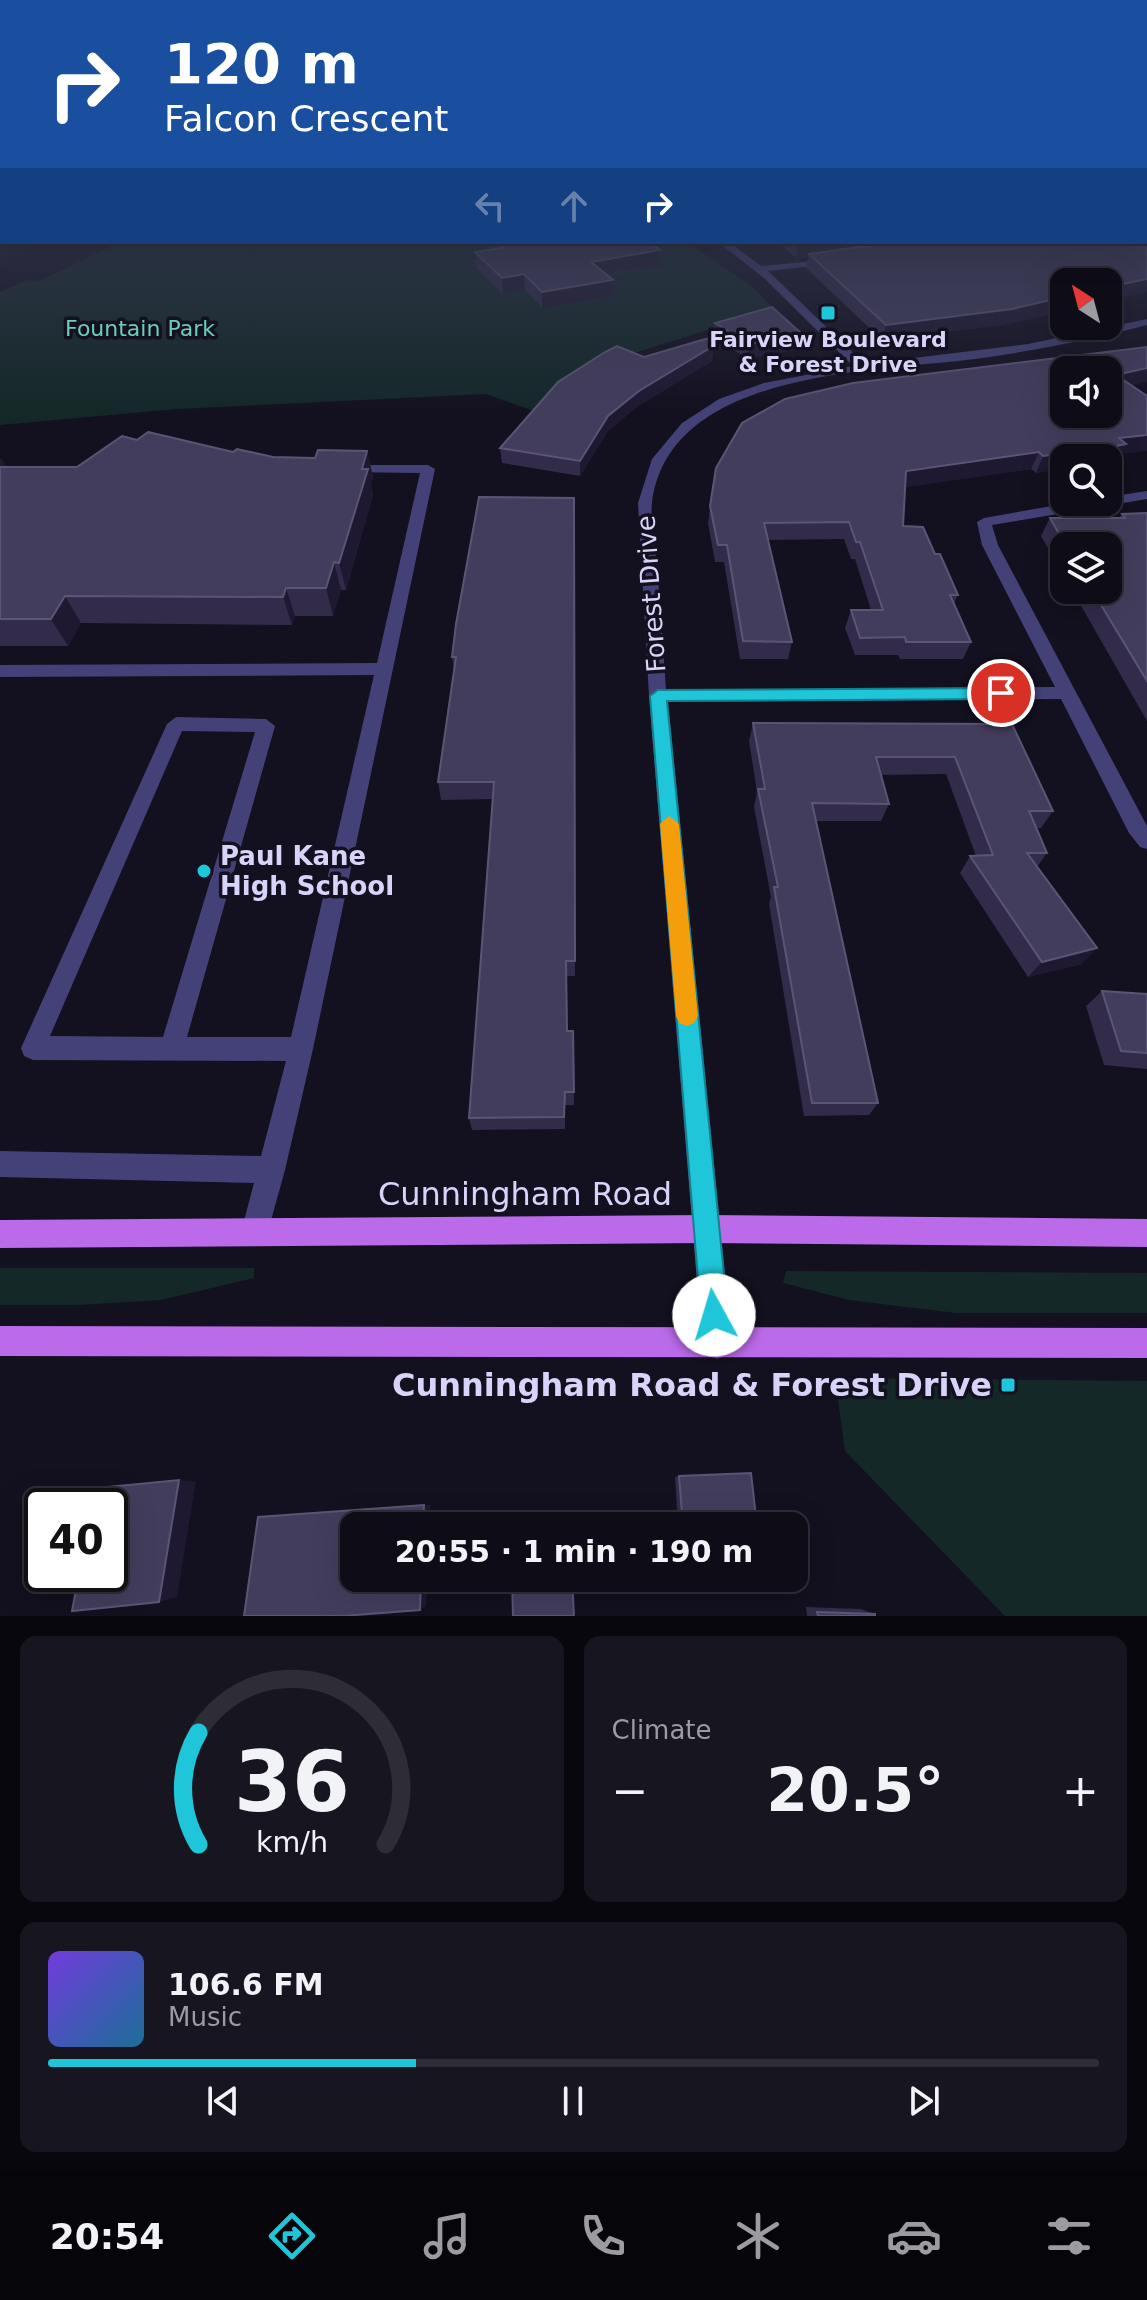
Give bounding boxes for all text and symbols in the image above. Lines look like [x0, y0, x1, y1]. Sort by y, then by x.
text: 120 m [164, 31, 359, 96]
icon: right [32, 32, 136, 136]
text: Falcon Crescent [164, 98, 448, 139]
icon: left [468, 184, 512, 228]
icon: ahead [552, 184, 596, 228]
icon: right [636, 184, 680, 228]
north arrow [1050, 268, 1122, 340]
map controls [1050, 268, 1122, 604]
marker: Fairview Boulevard & Forest Drive [819, 304, 837, 322]
park label: Fountain Park [65, 316, 215, 341]
place label: Fairview Boulevard & Forest Drive [709, 327, 947, 377]
button: sound [1050, 356, 1122, 428]
button: search [1050, 444, 1122, 516]
street label: Forest Drive [631, 514, 671, 674]
button: layers [1050, 532, 1122, 604]
pin [967, 659, 1035, 727]
icon: arrive [979, 671, 1023, 715]
place label: Paul Kane High School [220, 841, 394, 901]
marker: Paul Kane High School [195, 862, 213, 880]
street label: Cunningham Road [378, 1175, 672, 1213]
position arrow [672, 1273, 756, 1357]
place label: Cunningham Road & Forest Drive [392, 1366, 992, 1404]
marker: Cunningham Road & Forest Drive [999, 1376, 1017, 1394]
speed limit sign: 40 [24, 1488, 128, 1592]
text: 20:55 · 1 min · 190 m [395, 1534, 753, 1569]
text: Climate [612, 1715, 712, 1745]
text: 36 [234, 1734, 350, 1831]
text: 20.5° [766, 1755, 944, 1825]
text: − [612, 1765, 648, 1816]
text: + [1062, 1765, 1099, 1816]
text: km/h [256, 1825, 328, 1859]
text: 106.6 FM [168, 1967, 324, 2002]
text: Music [168, 2002, 242, 2032]
icon: previous [201, 2079, 245, 2123]
icon: pause [551, 2079, 595, 2123]
icon: next [902, 2079, 946, 2123]
icon: directions [264, 2208, 320, 2264]
icon: music [419, 2208, 475, 2264]
icon: phone [575, 2208, 631, 2264]
icon: climate [730, 2208, 786, 2264]
icon: car [886, 2208, 942, 2264]
icon: filters [1041, 2208, 1097, 2264]
text: 20:54 [50, 2216, 164, 2257]

